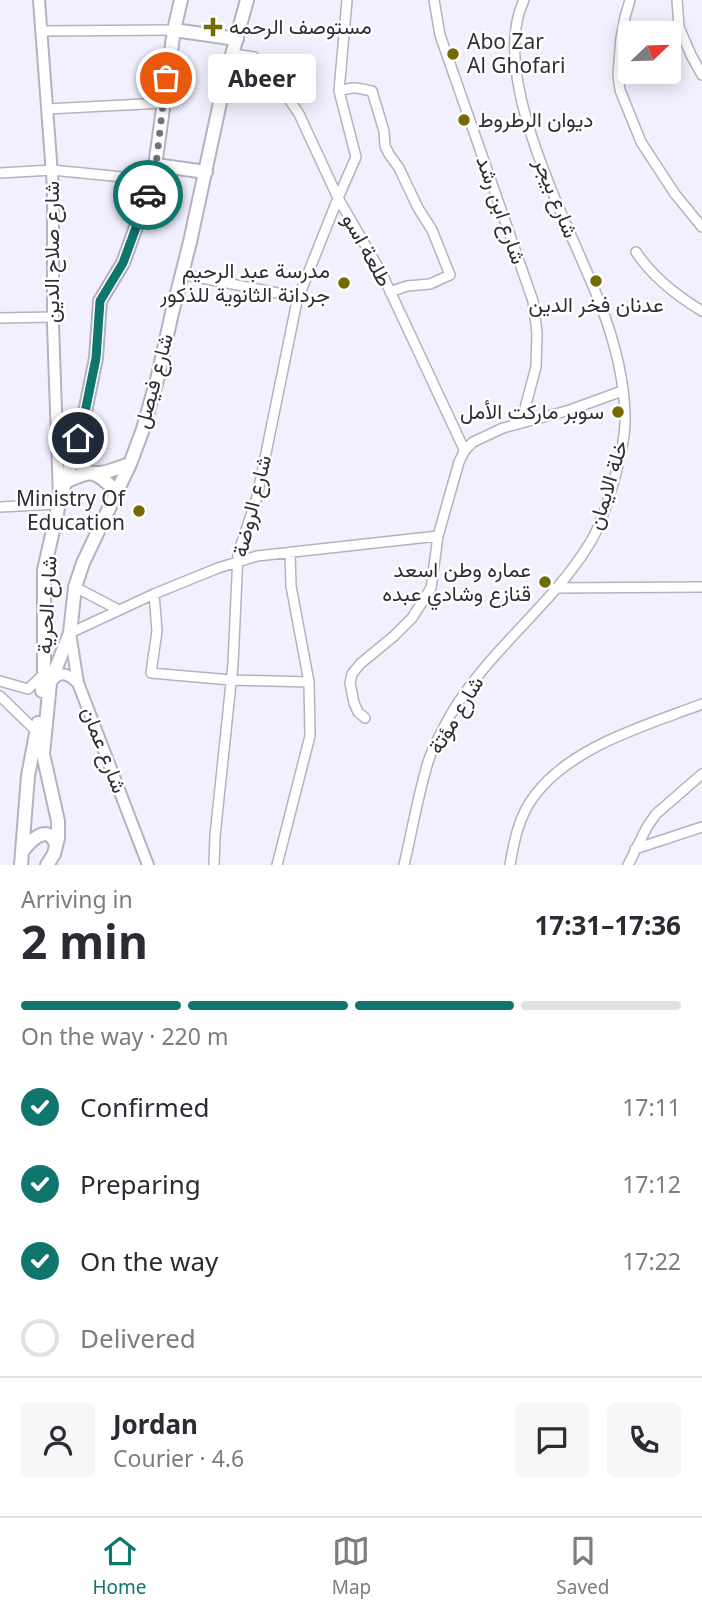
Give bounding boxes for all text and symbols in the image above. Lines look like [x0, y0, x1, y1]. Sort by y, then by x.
place label: مستوصف الرحمه [229, 12, 372, 40]
marker: مستوصف الرحمه [203, 17, 223, 37]
north arrow [618, 21, 681, 84]
map controls [618, 21, 681, 84]
place label: Abo Zar Al Ghofari [467, 27, 565, 79]
marker: Abo Zar Al Ghofari [445, 46, 461, 62]
pin [136, 48, 196, 108]
callout: Abeer [208, 54, 316, 102]
icon: bag [147, 59, 185, 97]
text: Abeer [228, 62, 296, 94]
place label: ديوان الرطروط [478, 105, 593, 133]
marker: ديوان الرطروط [456, 112, 472, 128]
street label: شارع ابن رشد [469, 152, 534, 268]
street label: شارع بيجر [527, 153, 586, 242]
courier [113, 160, 183, 230]
icon: car [129, 176, 167, 214]
street label: شارع صلاح الدين [37, 181, 66, 323]
street label: طلعة اسو [336, 208, 399, 291]
place label: مدرسة عبد الرحيم جردانة الثانوية للذكور [159, 256, 330, 308]
marker: عدنان فخر الدين [588, 273, 604, 289]
marker: مدرسة عبد الرحيم جردانة الثانوية للذكور [336, 275, 352, 291]
place label: عدنان فخر الدين [528, 290, 664, 318]
street label: شارع فيصل [127, 330, 180, 431]
place label: سوبر ماركت الأمل [460, 397, 604, 425]
marker: سوبر ماركت الأمل [610, 404, 626, 420]
pin [48, 408, 108, 468]
icon: home [59, 419, 97, 457]
street label: خلة الايمان [580, 437, 634, 533]
street label: شارع الروضة [225, 452, 278, 560]
place label: Ministry Of Education [16, 484, 127, 536]
marker: Ministry Of Education [131, 503, 147, 519]
street label: شارع الحرية [29, 555, 64, 655]
place label: عماره وطن اسعد قنازع وشادي عبده [382, 555, 531, 611]
marker: عماره وطن اسعد قنازع وشادي عبده [537, 574, 553, 590]
street label: شارع مؤتة [421, 670, 490, 759]
street label: شارع عمان [75, 702, 134, 797]
text: Arriving in [21, 883, 133, 915]
text: 17:31–17:36 [534, 907, 681, 943]
text: 2 min [21, 910, 148, 972]
text: On the way · 220 m [21, 1020, 228, 1052]
icon: check [21, 1088, 59, 1126]
text: Confirmed [80, 1089, 210, 1125]
text: 17:11 [622, 1091, 681, 1123]
icon: check [21, 1165, 59, 1203]
text: Preparing [80, 1166, 201, 1202]
text: 17:12 [622, 1168, 681, 1200]
icon: check [21, 1242, 59, 1280]
text: On the way [80, 1243, 218, 1279]
text: 17:22 [622, 1245, 681, 1277]
text: Delivered [80, 1320, 196, 1356]
button: person [21, 1403, 95, 1477]
button: chat [515, 1403, 589, 1477]
button: phone [607, 1403, 681, 1477]
text: Jordan [113, 1406, 198, 1442]
text: Courier · 4.6 [113, 1442, 244, 1474]
tab: Home [93, 1532, 147, 1600]
tab: Map [332, 1532, 371, 1600]
tab: Saved [556, 1532, 609, 1600]

